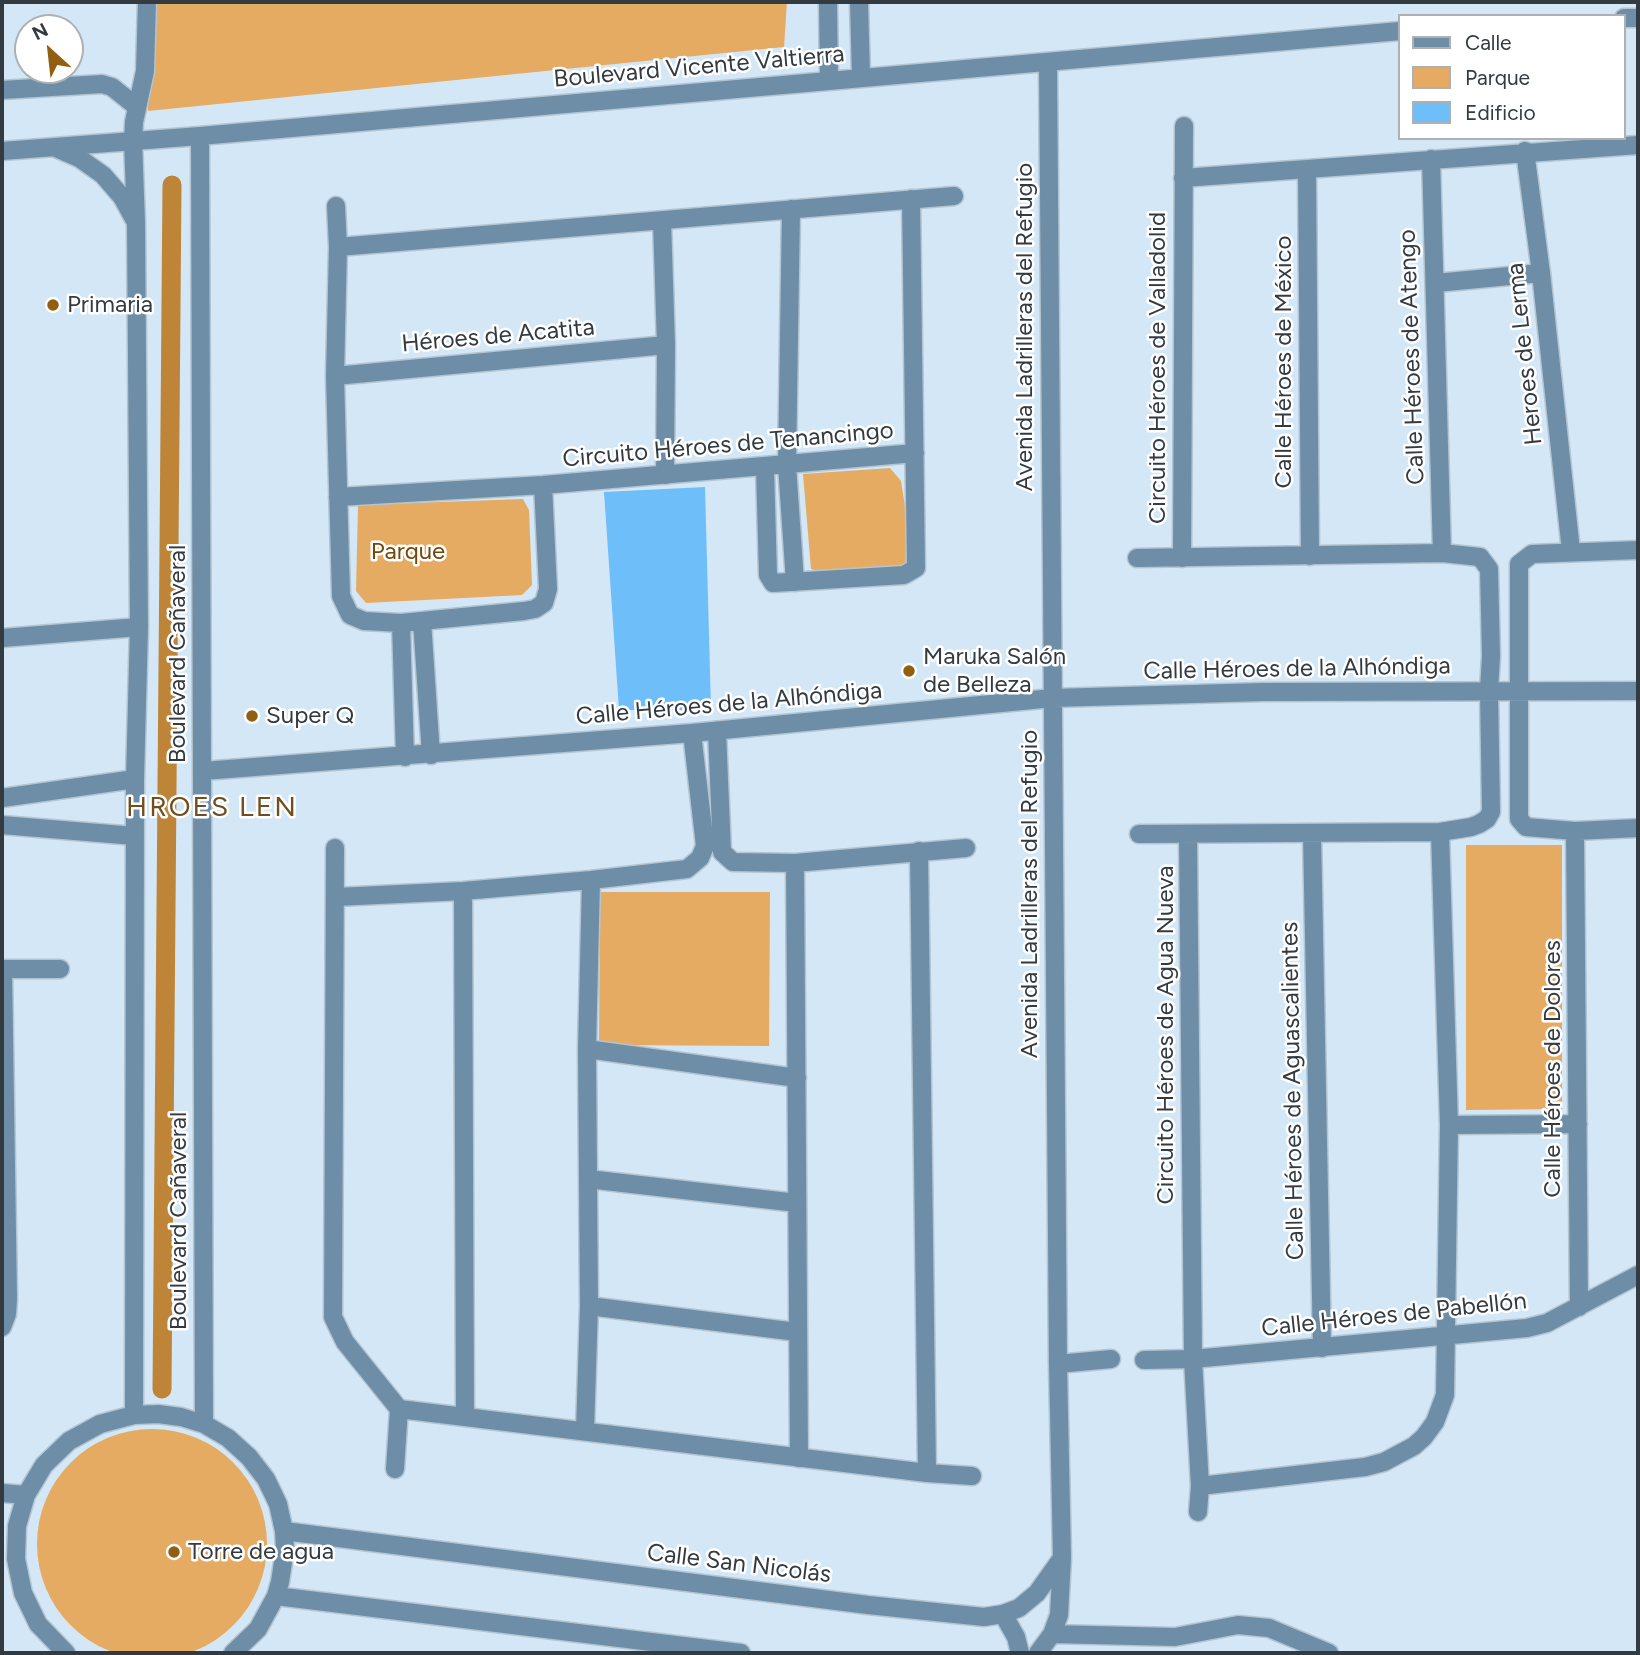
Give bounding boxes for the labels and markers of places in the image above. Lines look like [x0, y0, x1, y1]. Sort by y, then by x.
place label: Primaria [67, 291, 153, 319]
marker: Primaria [45, 297, 61, 313]
place label: Maruka Salón de Belleza [923, 643, 1066, 699]
marker: Maruka Salón de Belleza [901, 663, 917, 679]
place label: Super Q [266, 702, 354, 730]
marker: Super Q [244, 708, 260, 724]
place label: Torre de agua [188, 1538, 334, 1566]
marker: Torre de agua [166, 1544, 182, 1560]

